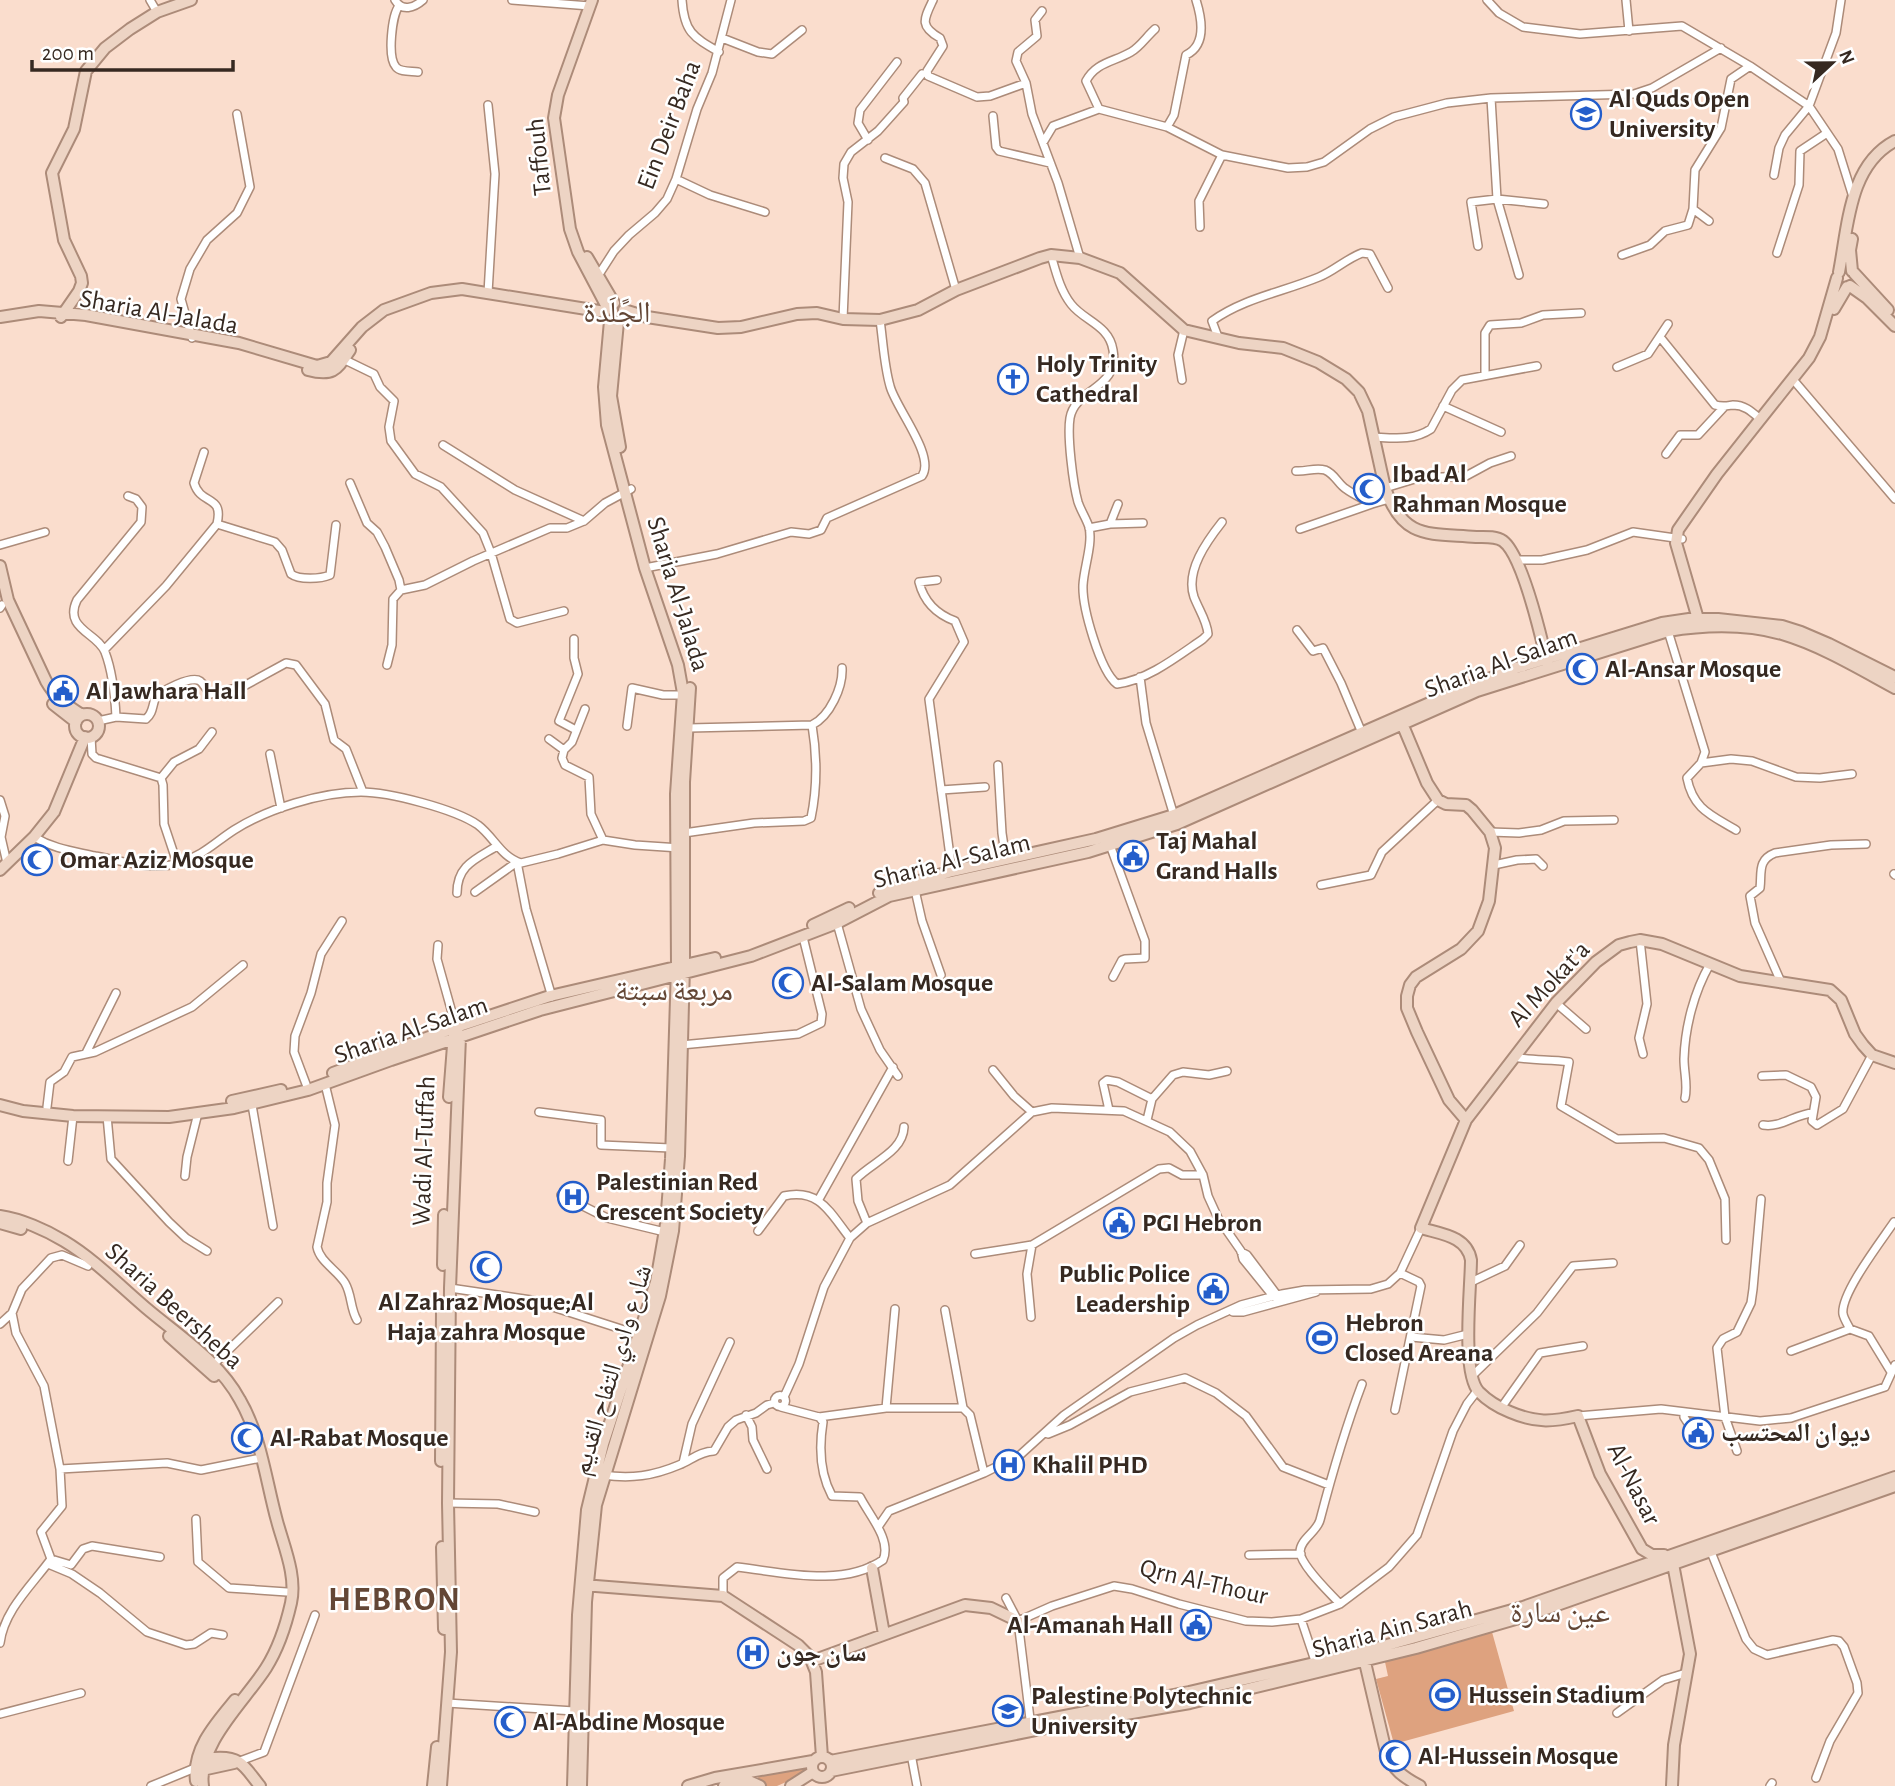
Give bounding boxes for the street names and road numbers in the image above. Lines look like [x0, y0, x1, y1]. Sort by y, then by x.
street label: Ein Deir Baha [633, 57, 705, 193]
street label: Taffouh [522, 117, 556, 197]
street label: Sharia Al-Jalada [78, 285, 240, 339]
street label: Sharia Al-Jalada [642, 514, 714, 674]
street label: Sharia Al-Salam [1421, 623, 1581, 703]
street label: Sharia Al-Salam [871, 829, 1033, 893]
street label: Al Mokat'a [1503, 936, 1595, 1032]
street label: Sharia Al-Salam [331, 992, 491, 1068]
street label: Wadi Al-Tuffah [408, 1075, 440, 1227]
street label: Sharia Beersheba [100, 1238, 248, 1374]
street label: شارع وادي التفاح القديم [568, 1262, 663, 1480]
street label: Al-Nasar [1603, 1439, 1666, 1529]
street label: Qrn Al-Thour [1137, 1555, 1271, 1609]
street label: Sharia Ain Sarah [1309, 1595, 1475, 1663]

